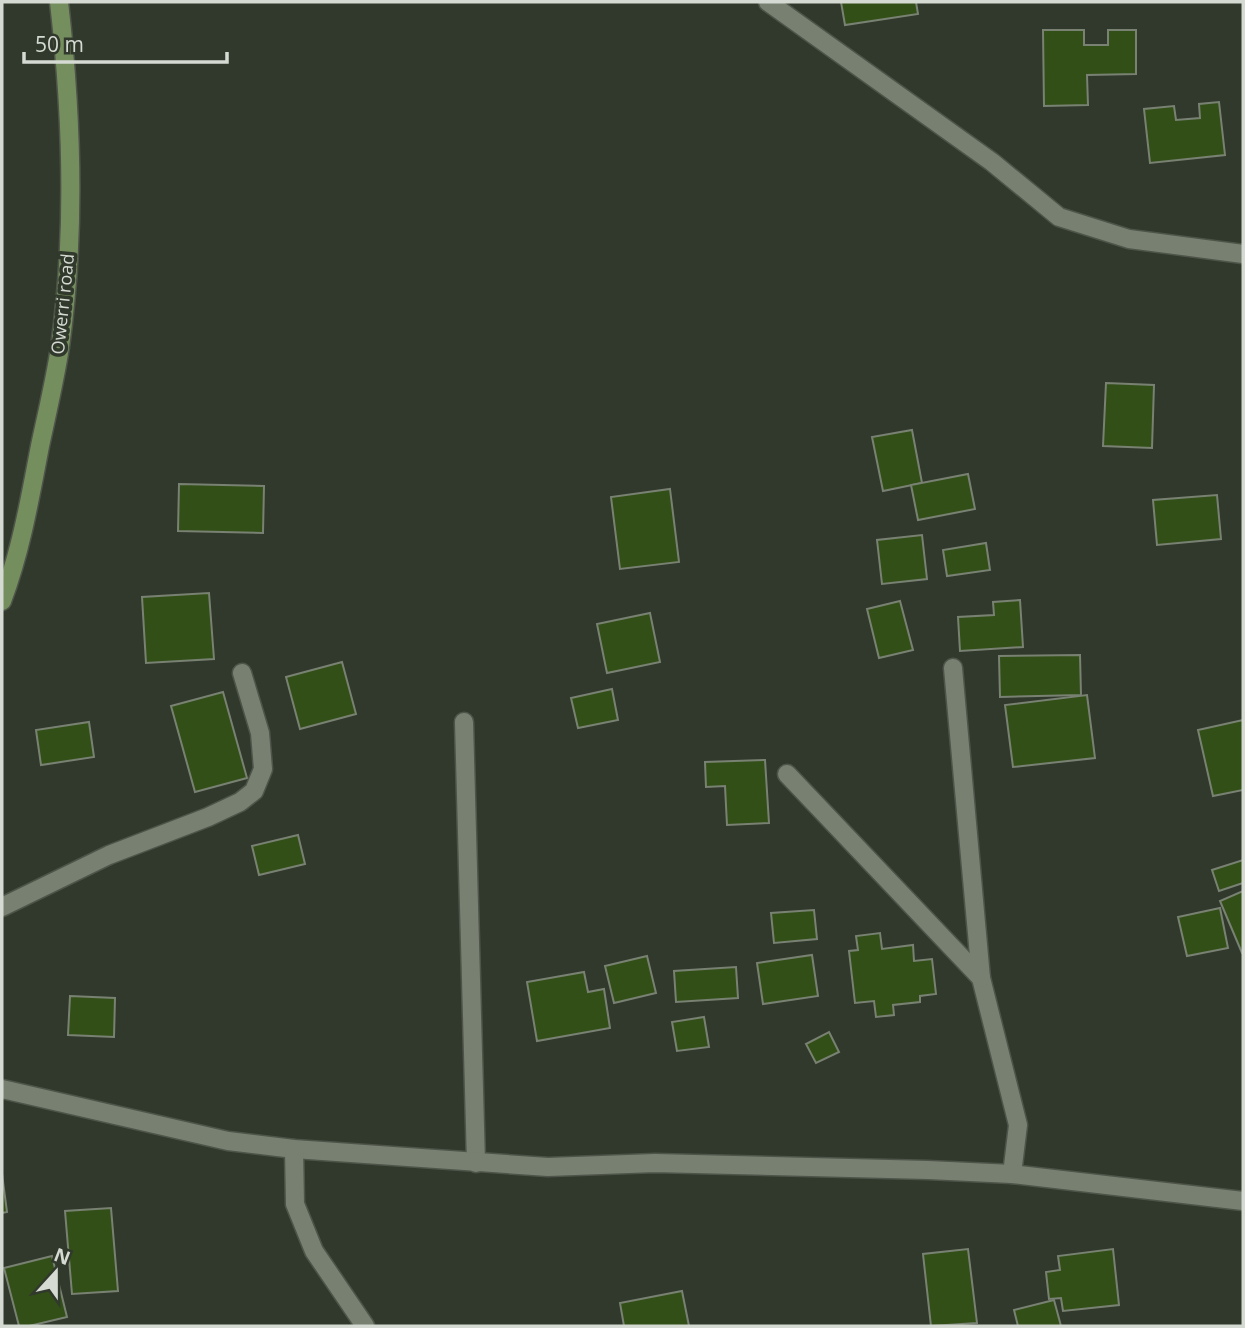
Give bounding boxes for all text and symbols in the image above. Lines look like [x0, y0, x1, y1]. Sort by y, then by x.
scale bar [24, 21, 228, 65]
text: 50 m [35, 30, 84, 58]
street label: Owerri road [45, 252, 79, 356]
north arrow [21, 1237, 91, 1307]
text: N [50, 1241, 74, 1271]

